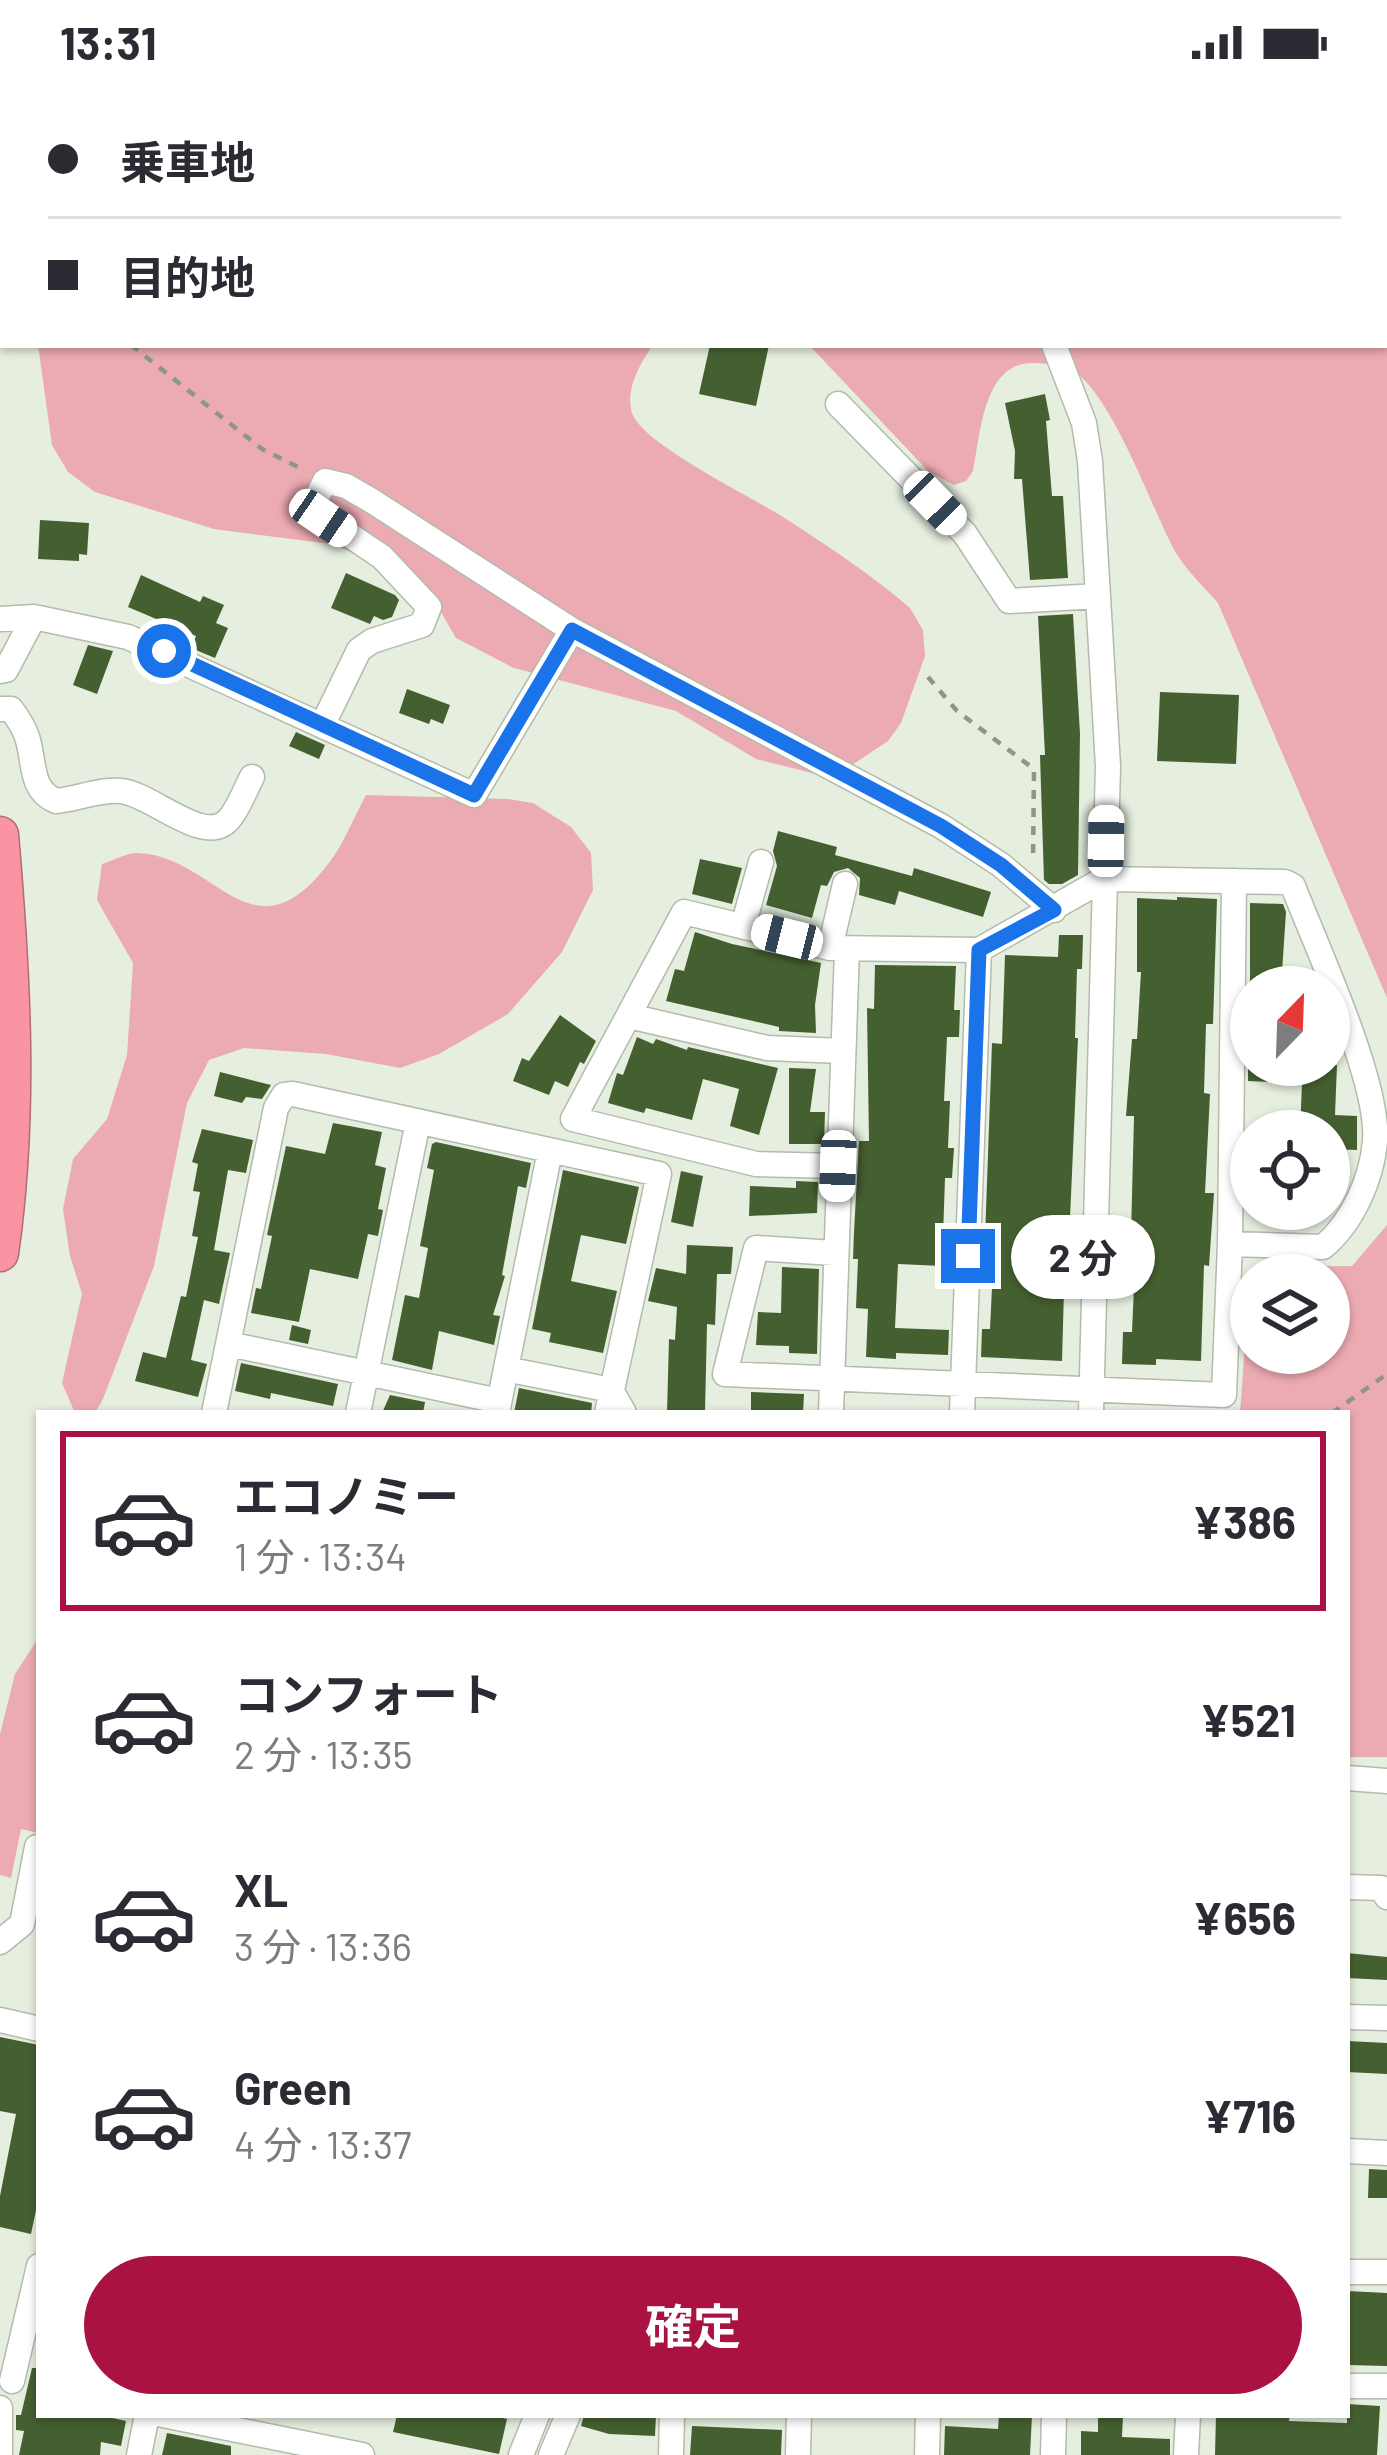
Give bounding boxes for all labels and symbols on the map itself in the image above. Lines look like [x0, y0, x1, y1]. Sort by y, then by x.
car [897, 465, 973, 541]
car [283, 483, 363, 553]
route start [137, 624, 191, 678]
car [1087, 805, 1125, 877]
car [748, 911, 826, 963]
north arrow [1230, 966, 1350, 1086]
car [819, 1129, 857, 1203]
callout: 2 分 [1010, 1214, 1154, 1298]
route end [941, 1229, 995, 1283]

